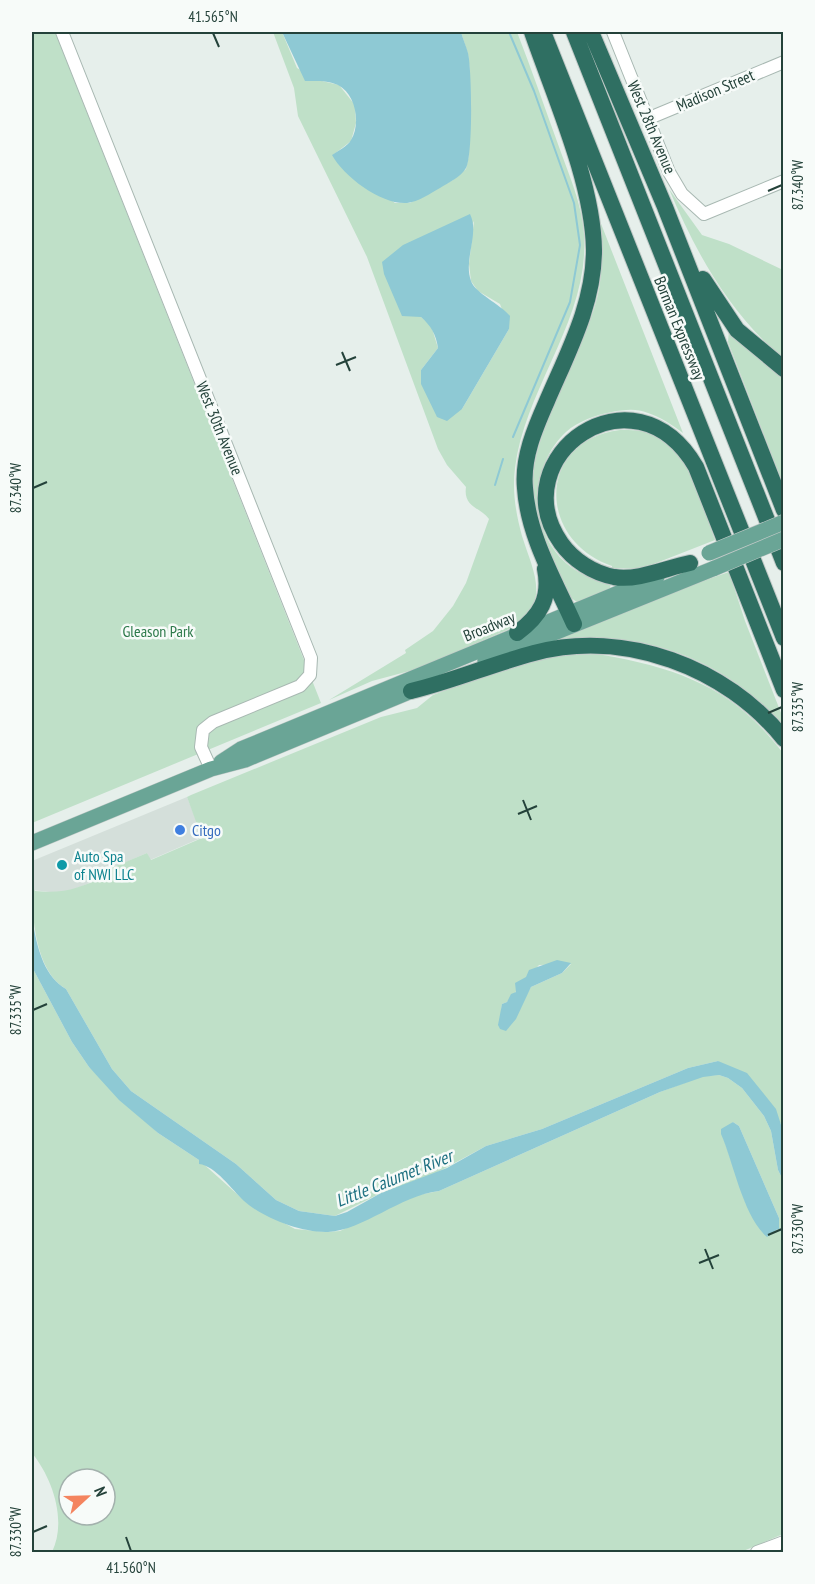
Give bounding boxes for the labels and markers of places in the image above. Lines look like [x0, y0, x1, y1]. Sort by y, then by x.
place label: Citgo [192, 820, 221, 840]
marker: Citgo [173, 823, 187, 837]
place label: Auto Spa of NWI LLC [74, 846, 134, 884]
marker: Auto Spa of NWI LLC [55, 858, 69, 872]

